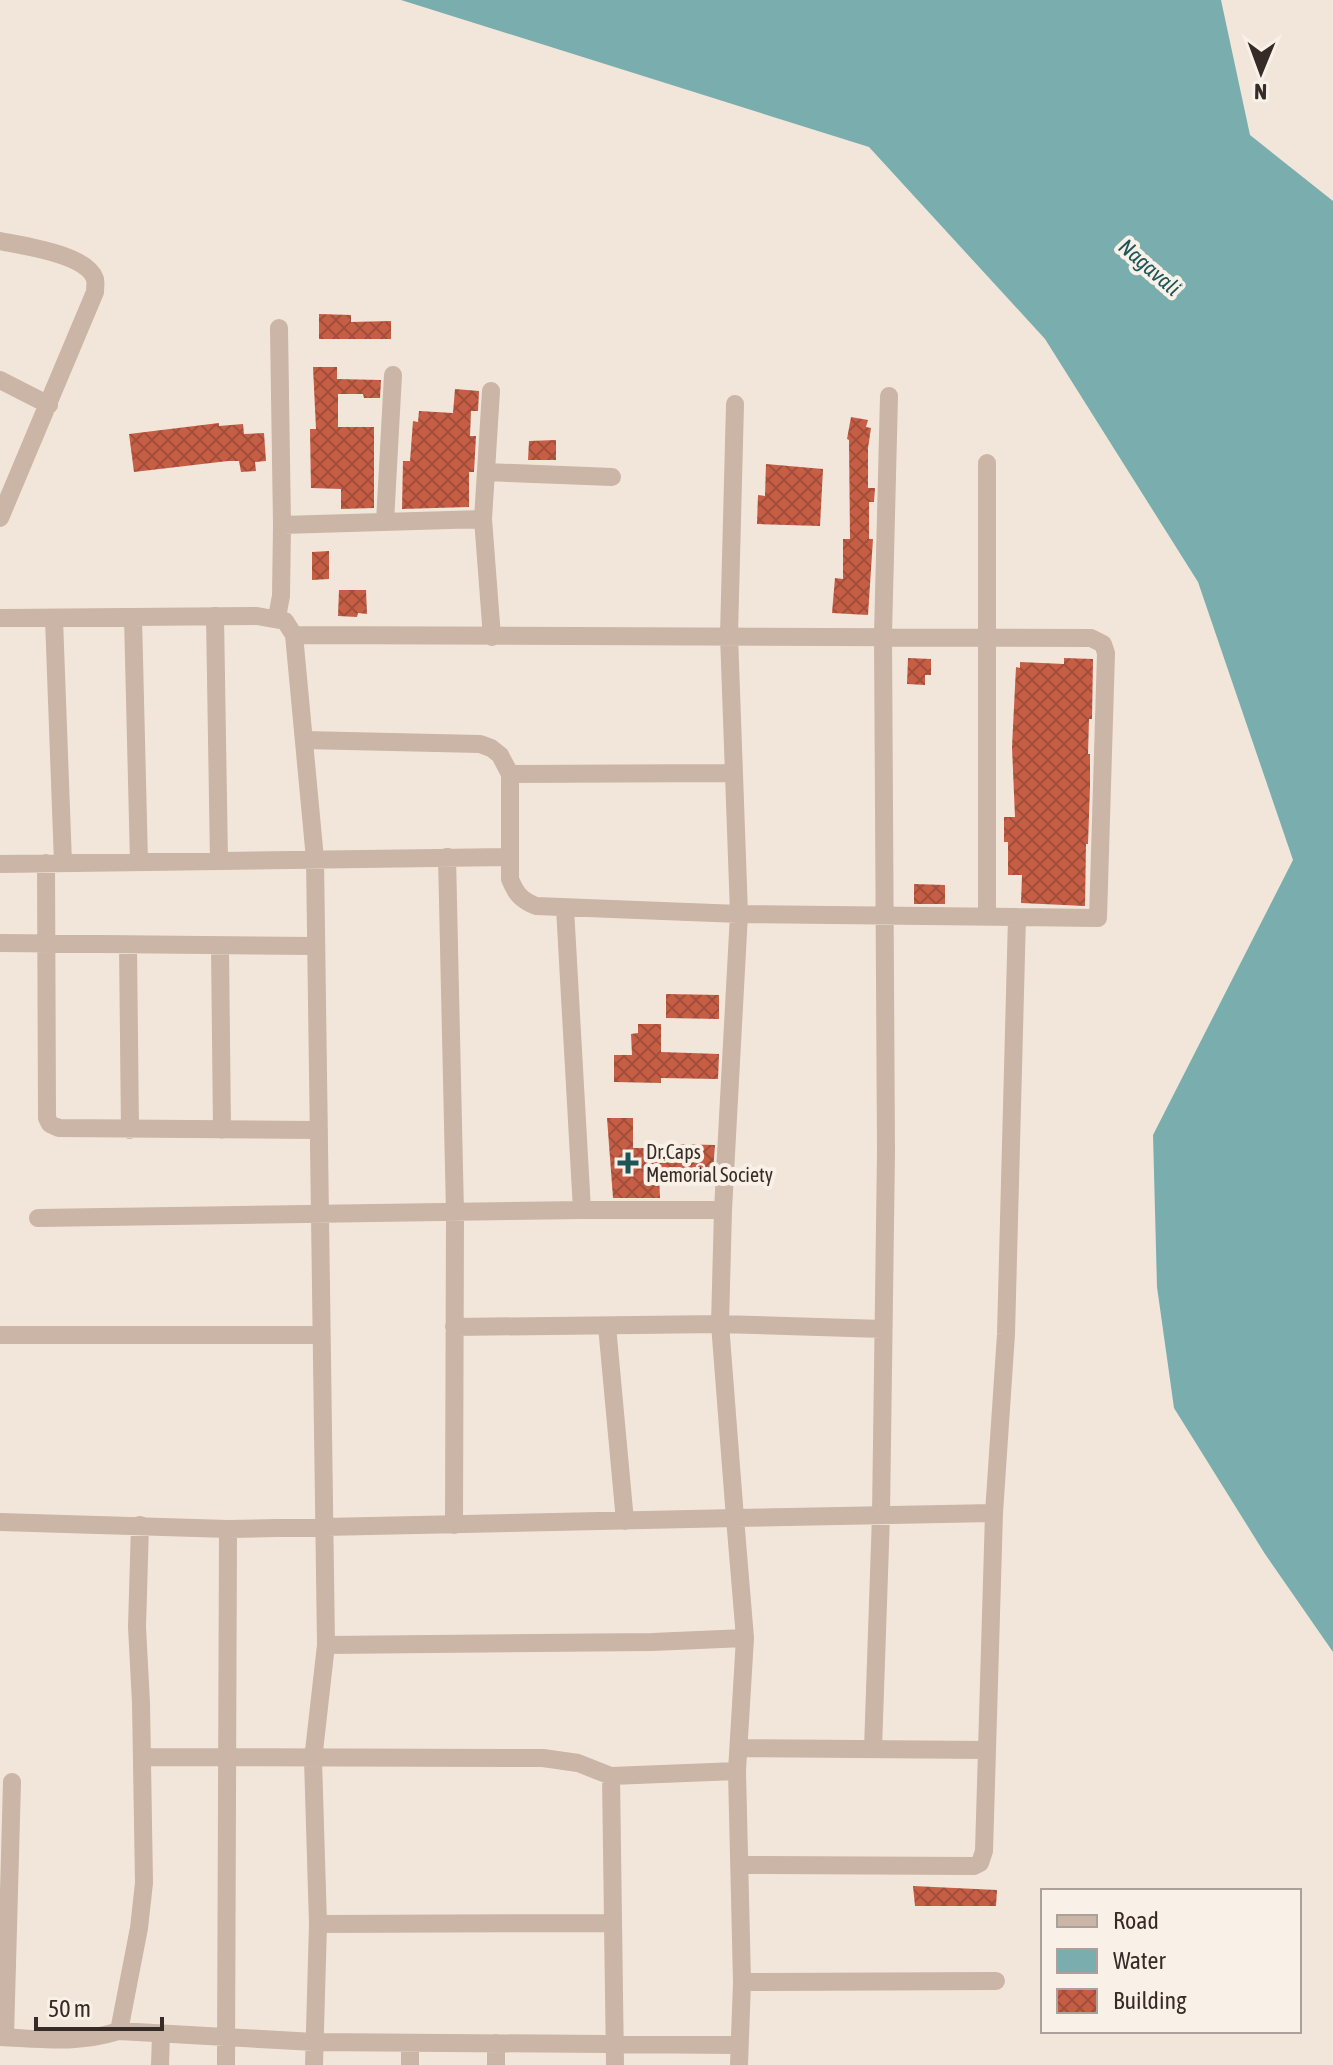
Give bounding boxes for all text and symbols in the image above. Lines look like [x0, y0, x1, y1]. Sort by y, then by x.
north arrow [1221, 32, 1301, 112]
text: N [1254, 79, 1267, 105]
water label: Nagavali [1114, 233, 1186, 301]
place label: Dr.Caps Memorial Society [646, 1140, 773, 1186]
marker: Dr.Caps Memorial Society [617, 1152, 639, 1174]
legend [1041, 1889, 1301, 2033]
text: Road [1113, 1907, 1159, 1934]
text: Water [1113, 1947, 1166, 1974]
scale bar [36, 1981, 162, 2031]
text: Building [1113, 1987, 1187, 2014]
text: 50 m [48, 1995, 91, 2022]

